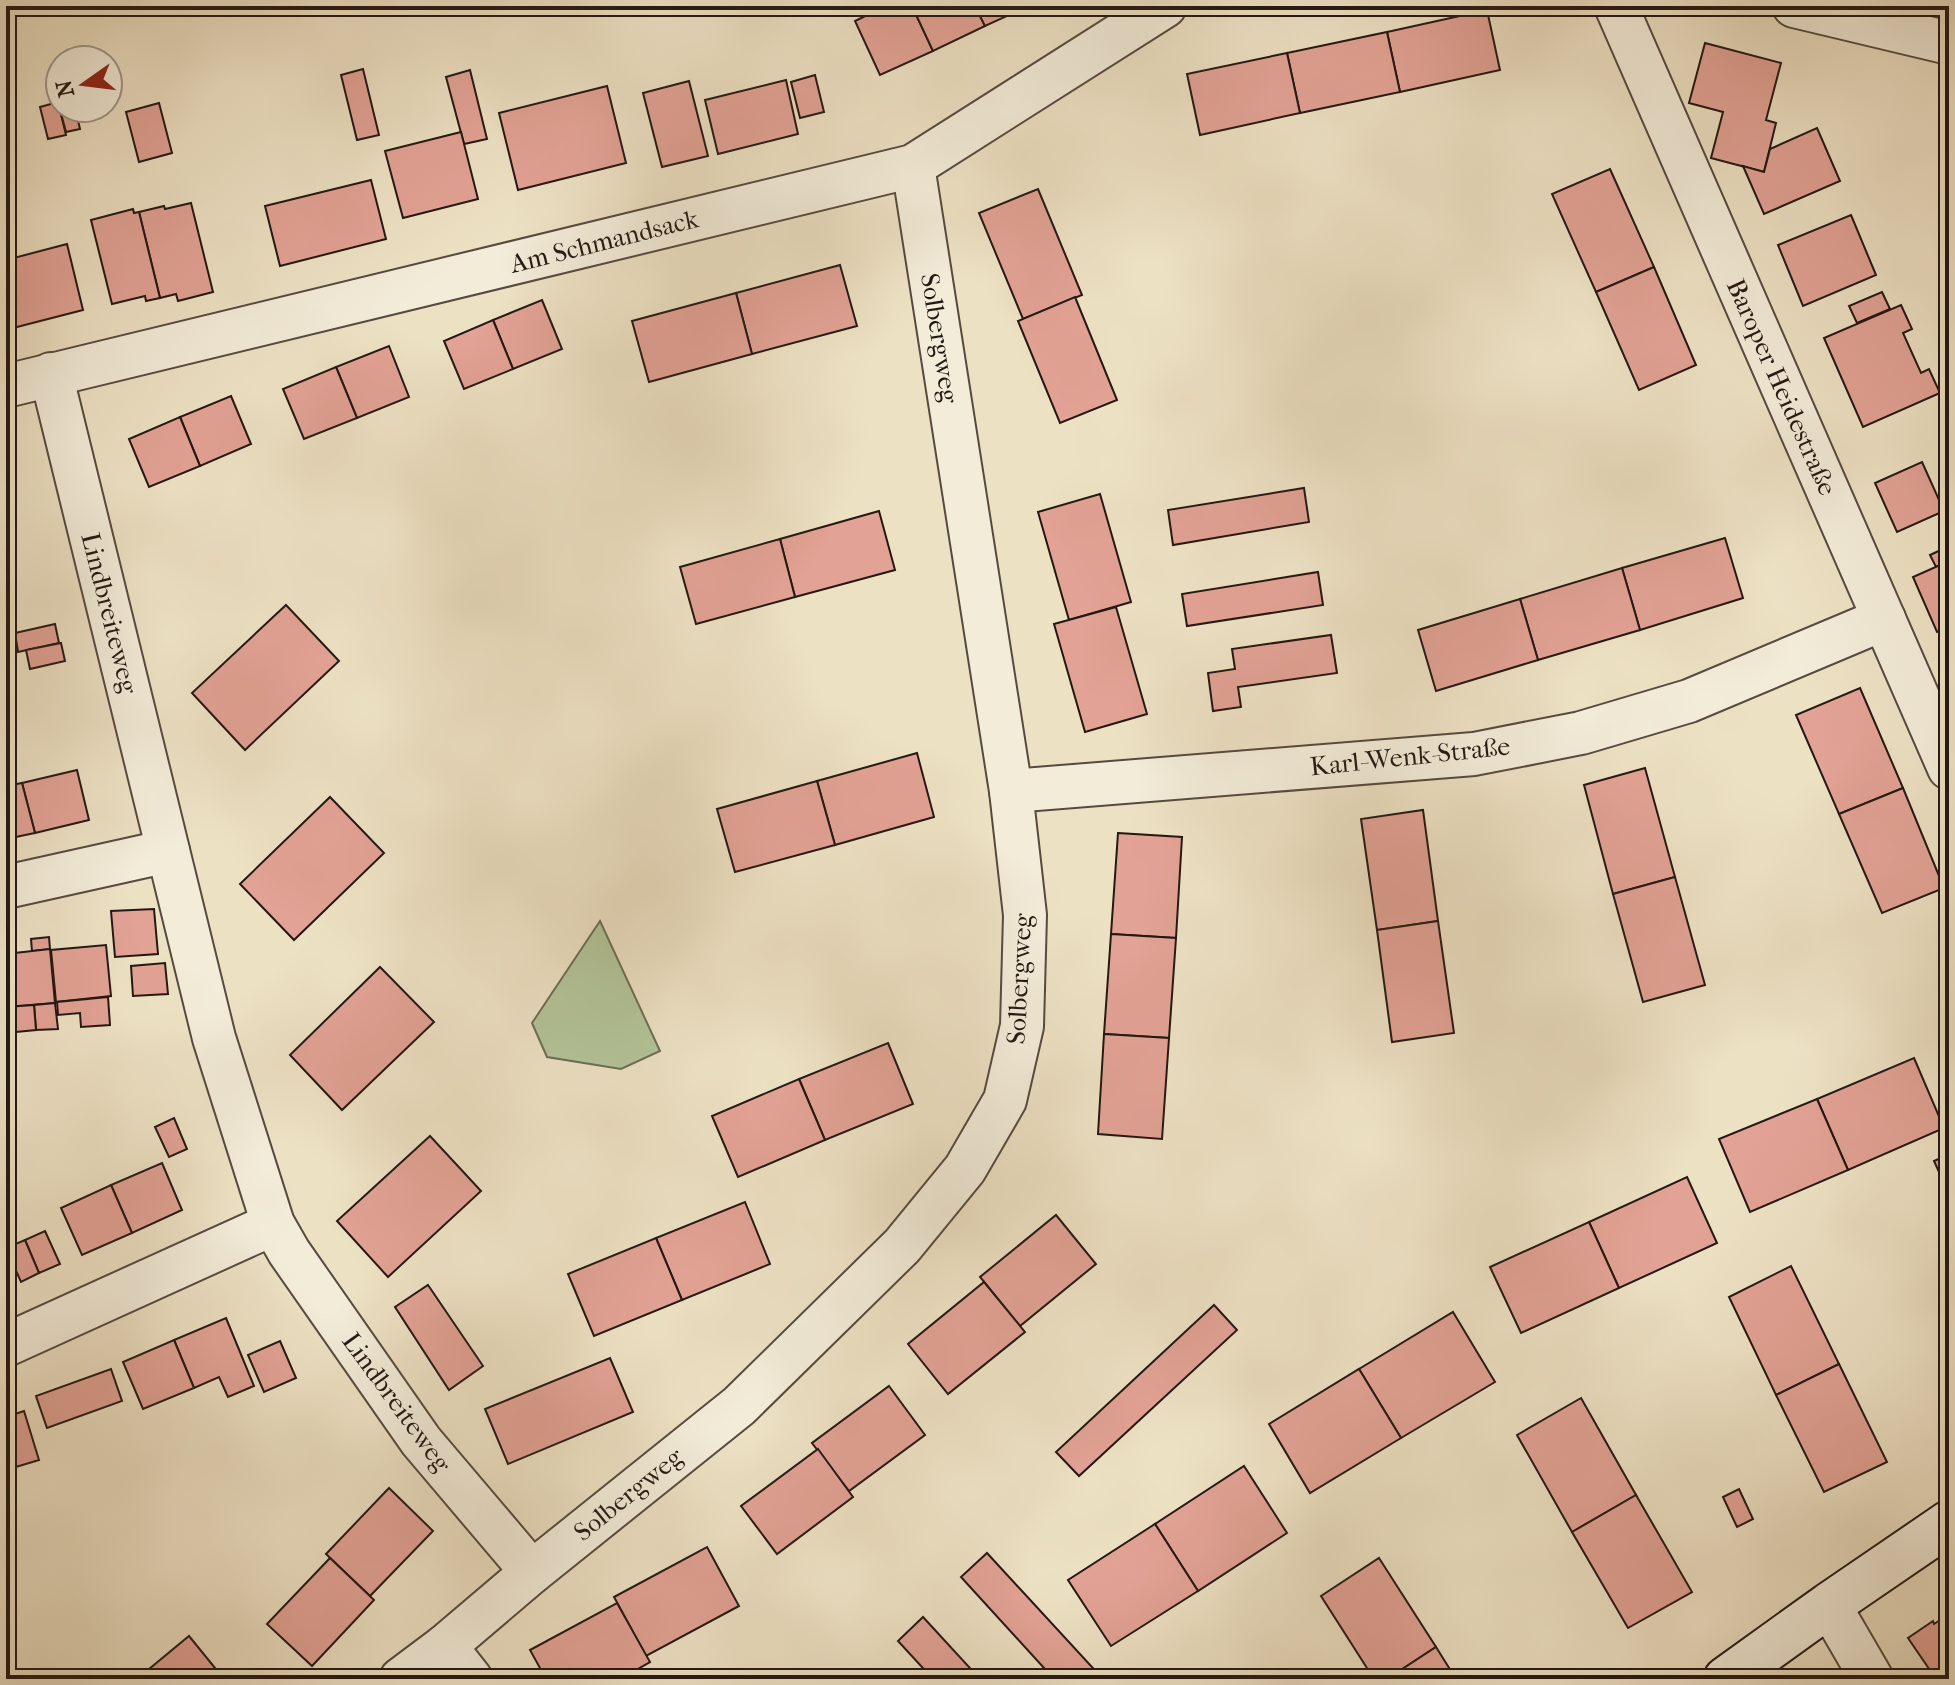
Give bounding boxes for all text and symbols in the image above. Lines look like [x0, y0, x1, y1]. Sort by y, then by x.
north arrow [44, 44, 124, 124]
text: N [51, 77, 80, 100]
street label: Am Schmandsack [506, 203, 702, 280]
street label: Solbergweg [914, 271, 965, 406]
street label: Baroper Heidestraße [1720, 274, 1843, 500]
street label: Lindbreiteweg [75, 529, 145, 698]
street label: Karl-Wenk-Straße [1309, 731, 1512, 782]
street label: Solbergweg [1001, 912, 1038, 1045]
street label: Lindbreiteweg [336, 1327, 458, 1479]
street label: Solbergweg [568, 1440, 690, 1548]

